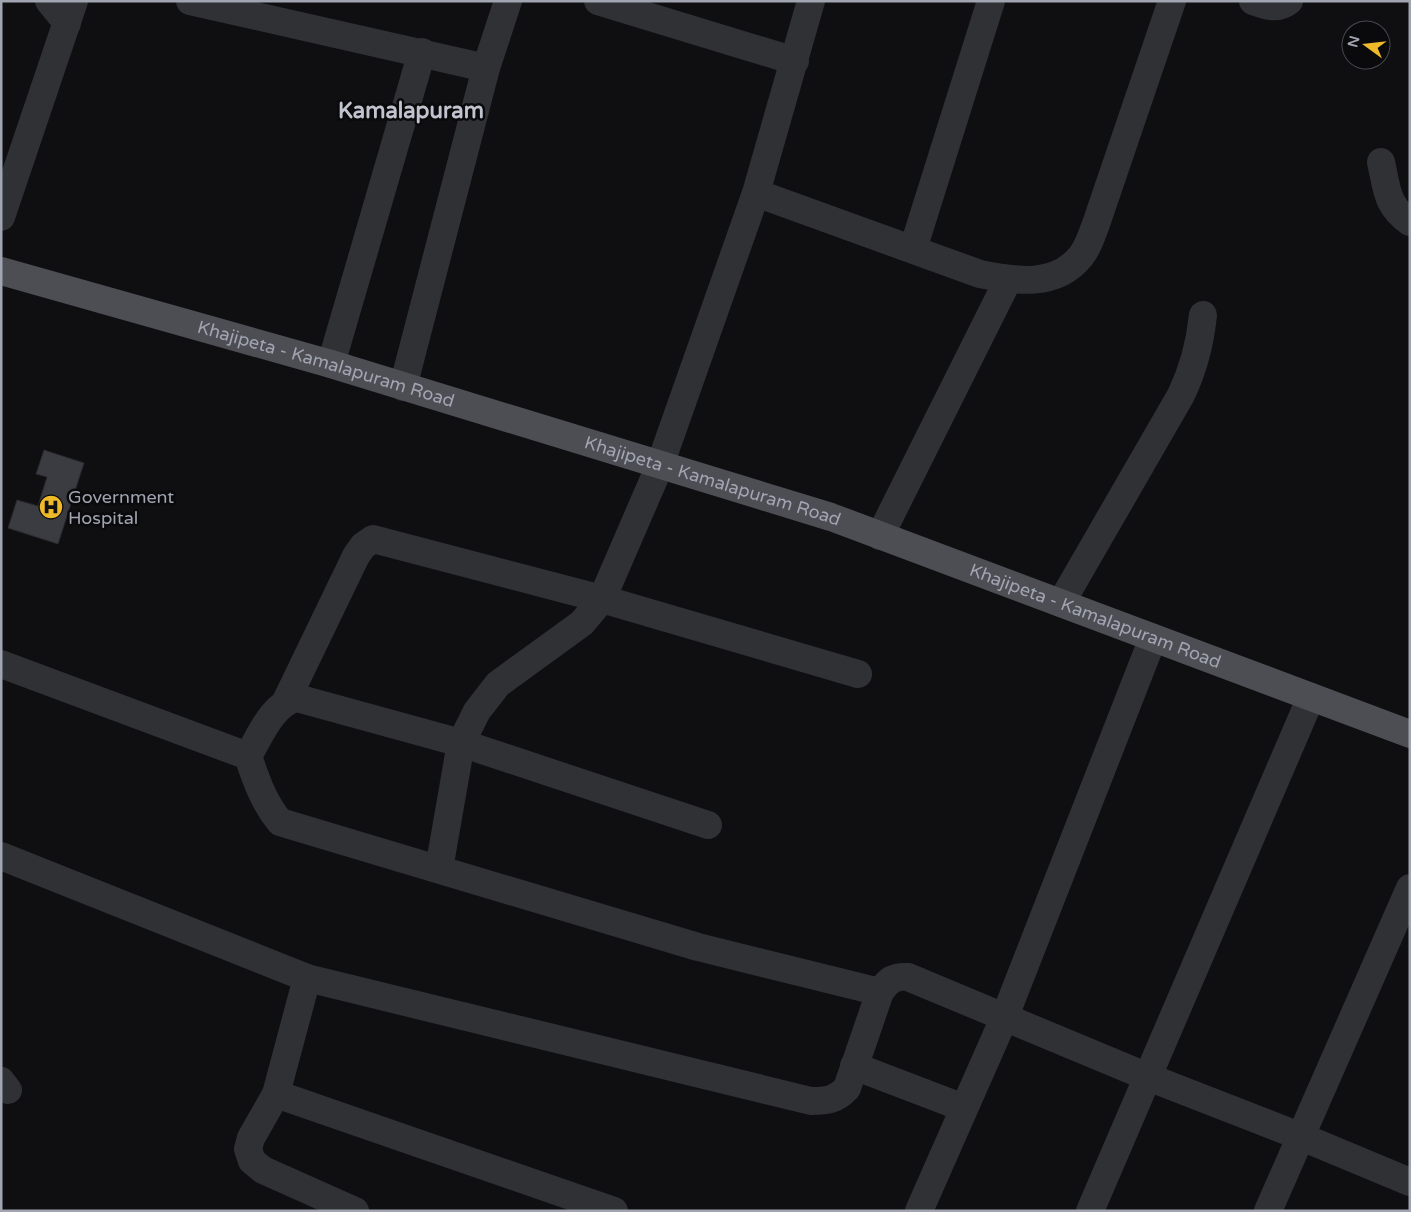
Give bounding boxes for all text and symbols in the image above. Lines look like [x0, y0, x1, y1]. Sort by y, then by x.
north arrow [1341, 20, 1391, 70]
text: N [1344, 34, 1364, 49]
district label: Kamalapuram [338, 98, 484, 124]
street label: Khajipeta - Kamalapuram Road [195, 316, 457, 412]
street label: Khajipeta - Kamalapuram Road [582, 431, 844, 531]
place label: Government Hospital [68, 486, 174, 529]
hospital icon: Government Hospital [38, 494, 64, 520]
street label: Khajipeta - Kamalapuram Road [967, 559, 1224, 673]

